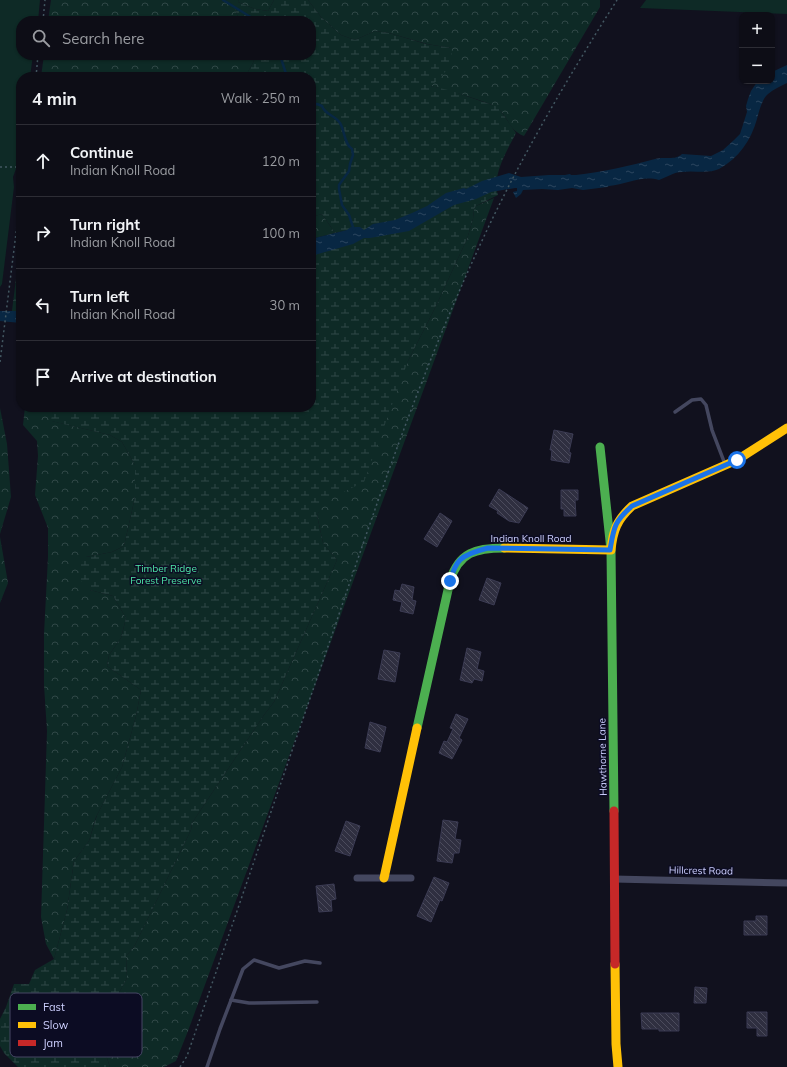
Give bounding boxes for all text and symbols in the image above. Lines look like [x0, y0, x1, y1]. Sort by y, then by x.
map controls [739, 12, 775, 84]
button: + [739, 12, 775, 48]
search box [16, 16, 316, 60]
icon: search [30, 27, 52, 49]
text: Search here [62, 29, 144, 48]
button: − [739, 48, 775, 84]
text: 4 min [32, 88, 77, 109]
text: Walk · 250 m [221, 90, 300, 106]
text: Continue [70, 143, 133, 162]
icon: ahead [32, 150, 54, 172]
text: 120 m [262, 153, 300, 169]
text: Indian Knoll Road [70, 162, 175, 178]
text: Turn right [70, 215, 140, 234]
icon: right [32, 222, 54, 244]
text: 100 m [262, 225, 300, 241]
text: Indian Knoll Road [70, 234, 175, 250]
text: Turn left [70, 287, 129, 306]
icon: left [32, 294, 54, 316]
text: 30 m [270, 297, 300, 313]
text: Indian Knoll Road [70, 306, 175, 322]
icon: arrive [32, 366, 54, 388]
text: Arrive at destination [70, 367, 217, 386]
route start [728, 451, 746, 469]
street label: Indian Knoll Road [490, 532, 572, 545]
park label: Timber Ridge Forest Preserve [130, 562, 202, 587]
route end [441, 572, 459, 590]
street label: Hawthorne Lane [595, 718, 610, 796]
street label: Hillcrest Road [669, 863, 733, 878]
legend [10, 993, 142, 1057]
text: Fast [43, 1000, 65, 1014]
text: Slow [43, 1018, 69, 1032]
text: Jam [43, 1036, 63, 1050]

